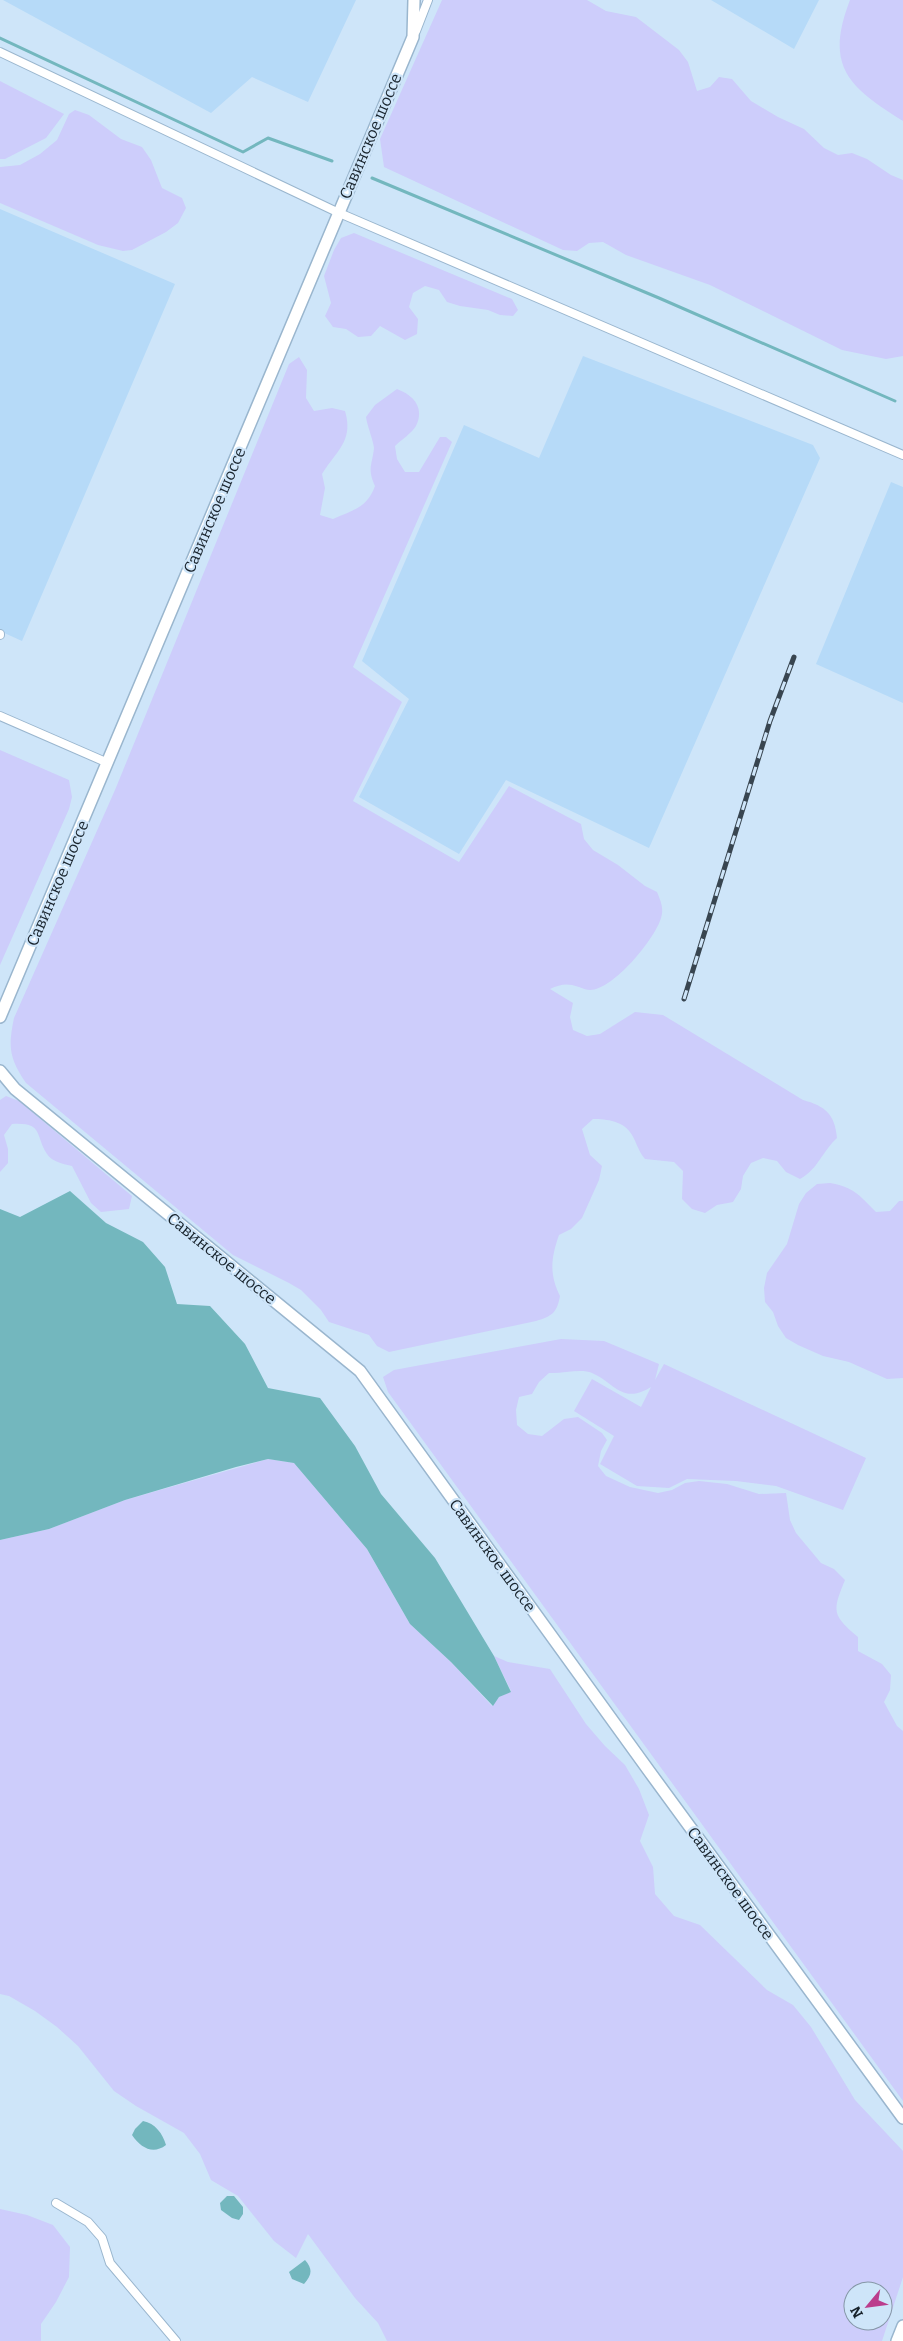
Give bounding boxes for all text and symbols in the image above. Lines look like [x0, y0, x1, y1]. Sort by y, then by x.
street label: Савинское шоссе [335, 70, 406, 202]
street label: Савинское шоссе [179, 444, 250, 576]
street label: Савинское шоссе [22, 817, 93, 949]
street label: Савинское шоссе [163, 1209, 280, 1308]
street label: Савинское шоссе [445, 1495, 540, 1615]
street label: Савинское шоссе [683, 1823, 778, 1943]
north arrow [843, 2281, 893, 2331]
text: N [847, 2303, 867, 2321]

